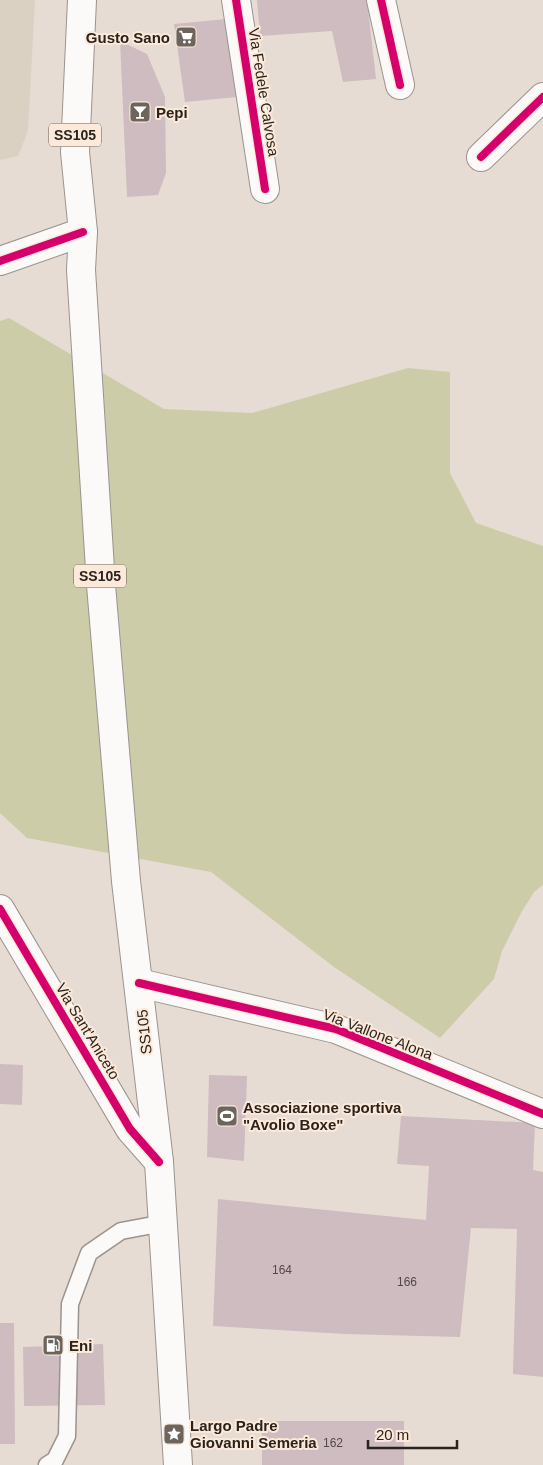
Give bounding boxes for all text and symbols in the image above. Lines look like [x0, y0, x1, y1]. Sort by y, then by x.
supermarket icon: Gusto Sano [174, 25, 198, 49]
street label: Via Fedele Calvosa [245, 27, 283, 158]
place label: Gusto Sano [86, 29, 170, 46]
bar icon: Pepi [128, 100, 152, 124]
place label: Pepi [156, 104, 188, 121]
road number: SS105 [49, 124, 101, 146]
road number: SS105 [74, 564, 126, 588]
street label: Via Sant'Aniceto [53, 980, 123, 1082]
street label: Via Vallone Alona [321, 1005, 436, 1063]
street label: SS105 [133, 1009, 155, 1055]
place label: Associazione sportiva "Avolio Boxe" [243, 1099, 402, 1133]
sports icon: Associazione sportiva "Avolio Boxe" [215, 1104, 239, 1128]
house number: 164 [272, 1263, 292, 1277]
house number: 166 [397, 1275, 417, 1289]
fuel station icon: Eni [41, 1333, 65, 1357]
place label: Eni [69, 1337, 92, 1354]
place label: Largo Padre Giovanni Semeria [190, 1417, 317, 1451]
scale bar [368, 1418, 457, 1450]
place icon: Largo Padre Giovanni Semeria [162, 1422, 186, 1446]
text: 20 m [376, 1426, 409, 1443]
house number: 162 [323, 1436, 343, 1450]

